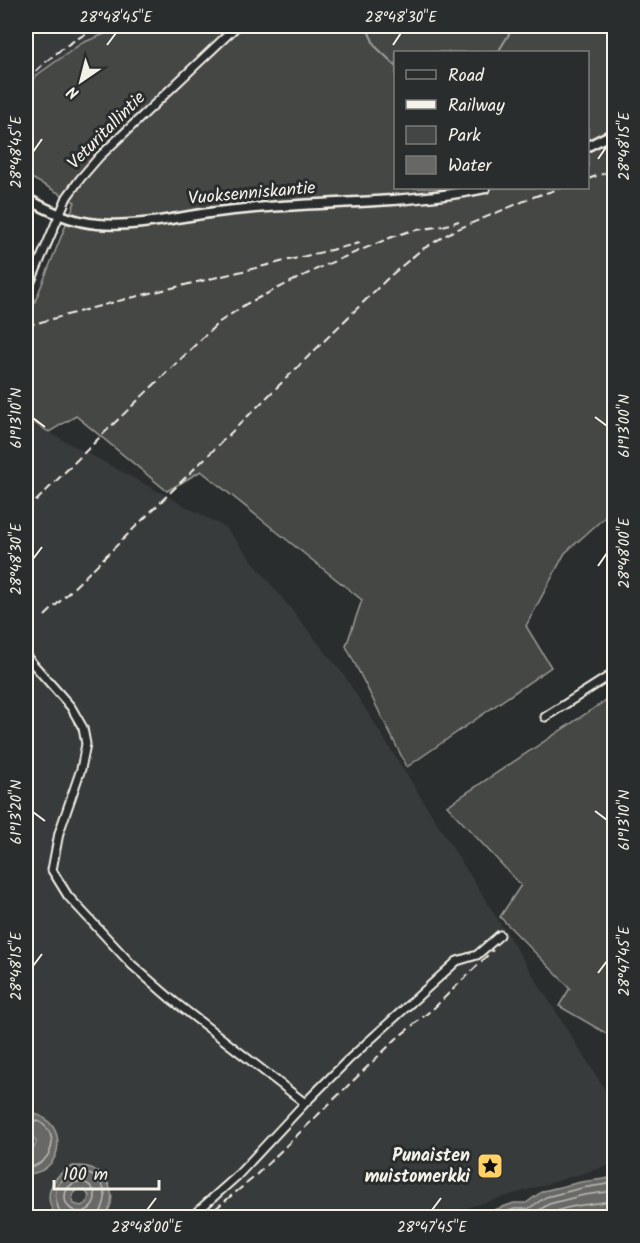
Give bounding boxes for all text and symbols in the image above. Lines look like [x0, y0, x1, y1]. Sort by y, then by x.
text: 28°48'45"E [80, 6, 153, 30]
text: 28°48'30"E [365, 6, 438, 30]
north arrow [51, 51, 111, 111]
legend [394, 51, 589, 189]
text: Road [448, 62, 485, 91]
text: N [62, 79, 85, 105]
street label: Veturitallintie [61, 85, 153, 177]
text: Railway [448, 92, 505, 121]
text: 28°48'15"E [613, 110, 637, 180]
text: 28°48'45"E [5, 115, 29, 188]
text: Park [448, 122, 481, 151]
text: Water [448, 152, 493, 181]
street label: Vuoksenniskantie [187, 174, 317, 214]
text: 61°13'10"N [5, 388, 29, 448]
text: 61°13'00"N [613, 394, 637, 458]
text: 28°48'00"E [613, 516, 637, 589]
text: 28°48'30"E [5, 522, 29, 595]
text: 61°13'20"N [5, 780, 29, 844]
text: 61°13'10"N [613, 790, 637, 850]
text: 28°47'45"E [613, 925, 637, 996]
text: 28°48'15"E [5, 930, 29, 1000]
place label: Punaisten muistomerkki [365, 1142, 470, 1192]
place icon: Punaisten muistomerkki [475, 1151, 505, 1181]
scale bar [54, 1153, 159, 1191]
text: 100 m [63, 1161, 108, 1190]
text: 28°48'00"E [111, 1216, 184, 1240]
text: 28°47'45"E [397, 1216, 468, 1240]

